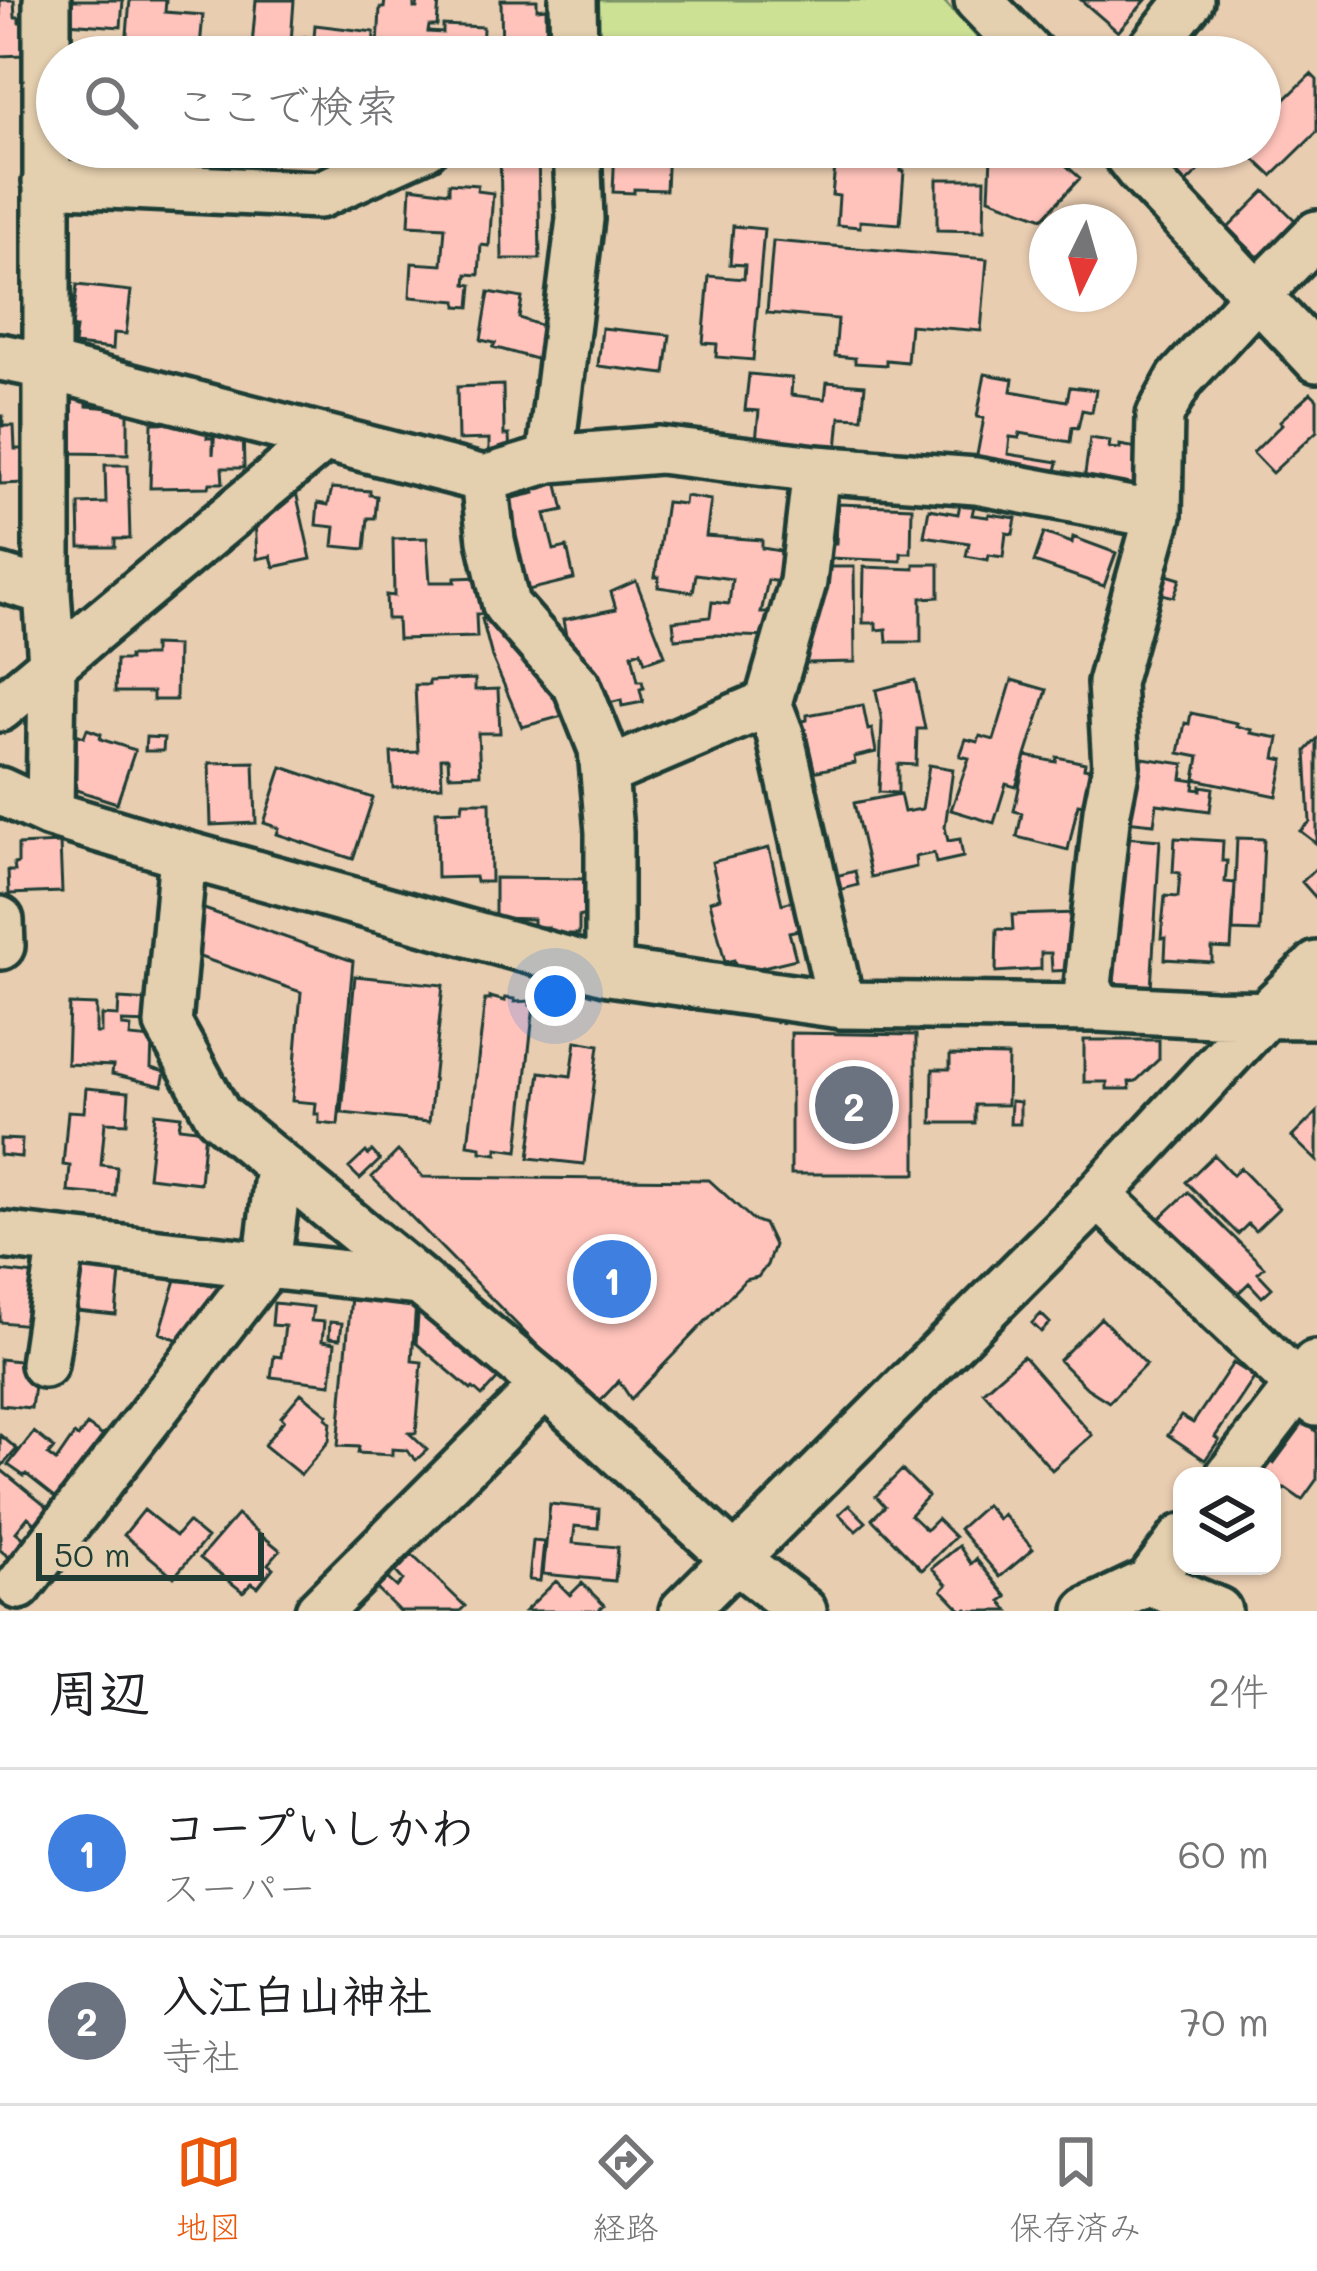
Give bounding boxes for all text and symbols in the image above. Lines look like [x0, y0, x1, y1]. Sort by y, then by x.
search box [36, 36, 1281, 168]
icon: search [78, 69, 144, 135]
text: ここで検索 [174, 75, 399, 133]
north arrow [1029, 204, 1137, 312]
your location [525, 966, 585, 1026]
pin: 2 [815, 1060, 893, 1150]
pin: 1 [573, 1234, 651, 1324]
map controls [1173, 1467, 1281, 1575]
button: layers [1173, 1467, 1281, 1575]
scale bar [36, 1527, 264, 1580]
text: 50 m [54, 1532, 130, 1575]
text: 周辺 [48, 1657, 150, 1724]
text: 2件 [1208, 1665, 1269, 1716]
text: コープいしかわ [162, 1797, 475, 1855]
text: 1 [78, 1827, 96, 1878]
text: 60 m [1178, 1827, 1269, 1878]
text: スーパー [162, 1861, 316, 1912]
text: 入江白山神社 [162, 1965, 432, 2023]
text: 2 [76, 1995, 98, 2046]
text: 70 m [1180, 1995, 1269, 2046]
text: 寺社 [162, 2029, 240, 2080]
tab: 地図 [176, 2129, 242, 2249]
tab: 経路 [593, 2129, 659, 2249]
tab: 保存済み [1010, 2129, 1142, 2249]

